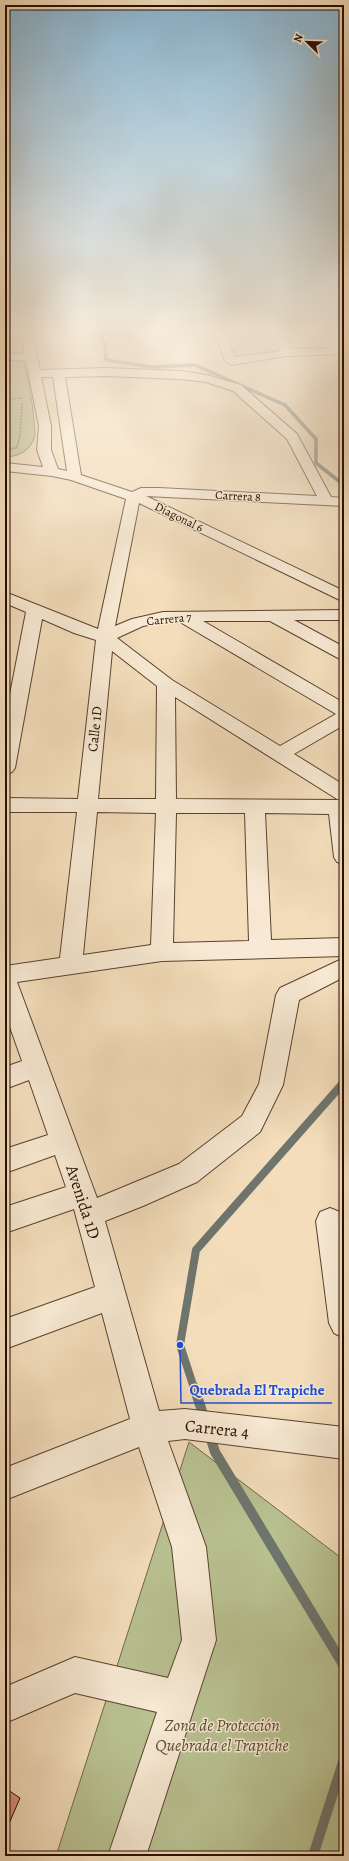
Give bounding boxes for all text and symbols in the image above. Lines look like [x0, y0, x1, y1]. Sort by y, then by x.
north arrow [287, 22, 327, 62]
text: N [290, 32, 307, 45]
street label: Carrera 8 [215, 487, 261, 505]
street label: Diagonal 6 [152, 498, 206, 536]
street label: Carrera 7 [146, 609, 193, 629]
street label: Calle 1D [83, 705, 107, 753]
street label: Avenida 1D [60, 1161, 106, 1242]
callout: Quebrada El Trapiche [181, 1376, 332, 1403]
text: Quebrada El Trapiche [189, 1380, 325, 1400]
street label: Carrera 4 [184, 1414, 250, 1444]
park label: Zona de Protección Quebrada el Trapiche [155, 1714, 289, 1757]

